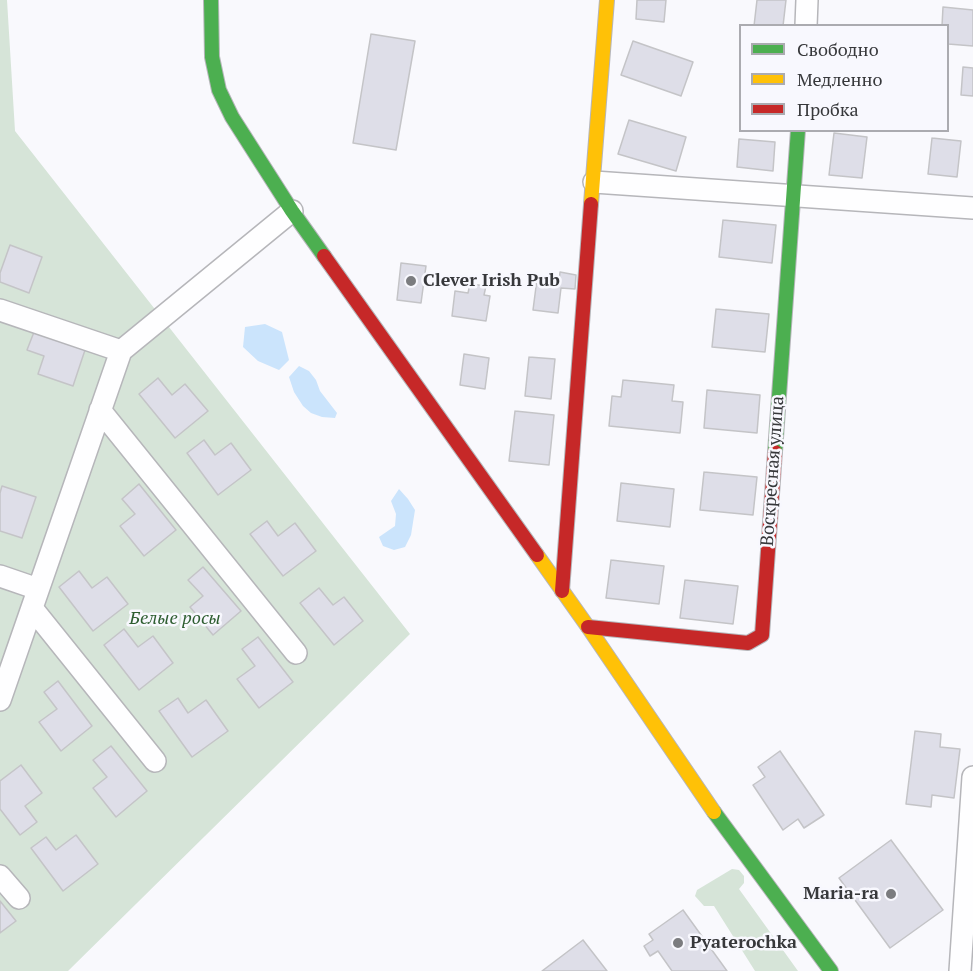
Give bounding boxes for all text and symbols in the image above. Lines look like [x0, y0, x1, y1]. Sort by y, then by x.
legend [739, 24, 949, 132]
text: Свободно [797, 37, 879, 61]
text: Медленно [797, 67, 883, 91]
text: Пробка [797, 97, 859, 121]
place label: Clever Irish Pub [423, 270, 560, 292]
marker: Clever Irish Pub [404, 274, 418, 288]
street label: Воскресная улица [757, 395, 789, 547]
park label: Белые росы [129, 608, 221, 630]
place label: Maria-ra [803, 883, 879, 905]
marker: Maria-ra [884, 887, 898, 901]
place label: Pyaterochka [690, 932, 797, 954]
marker: Pyaterochka [671, 936, 685, 950]

